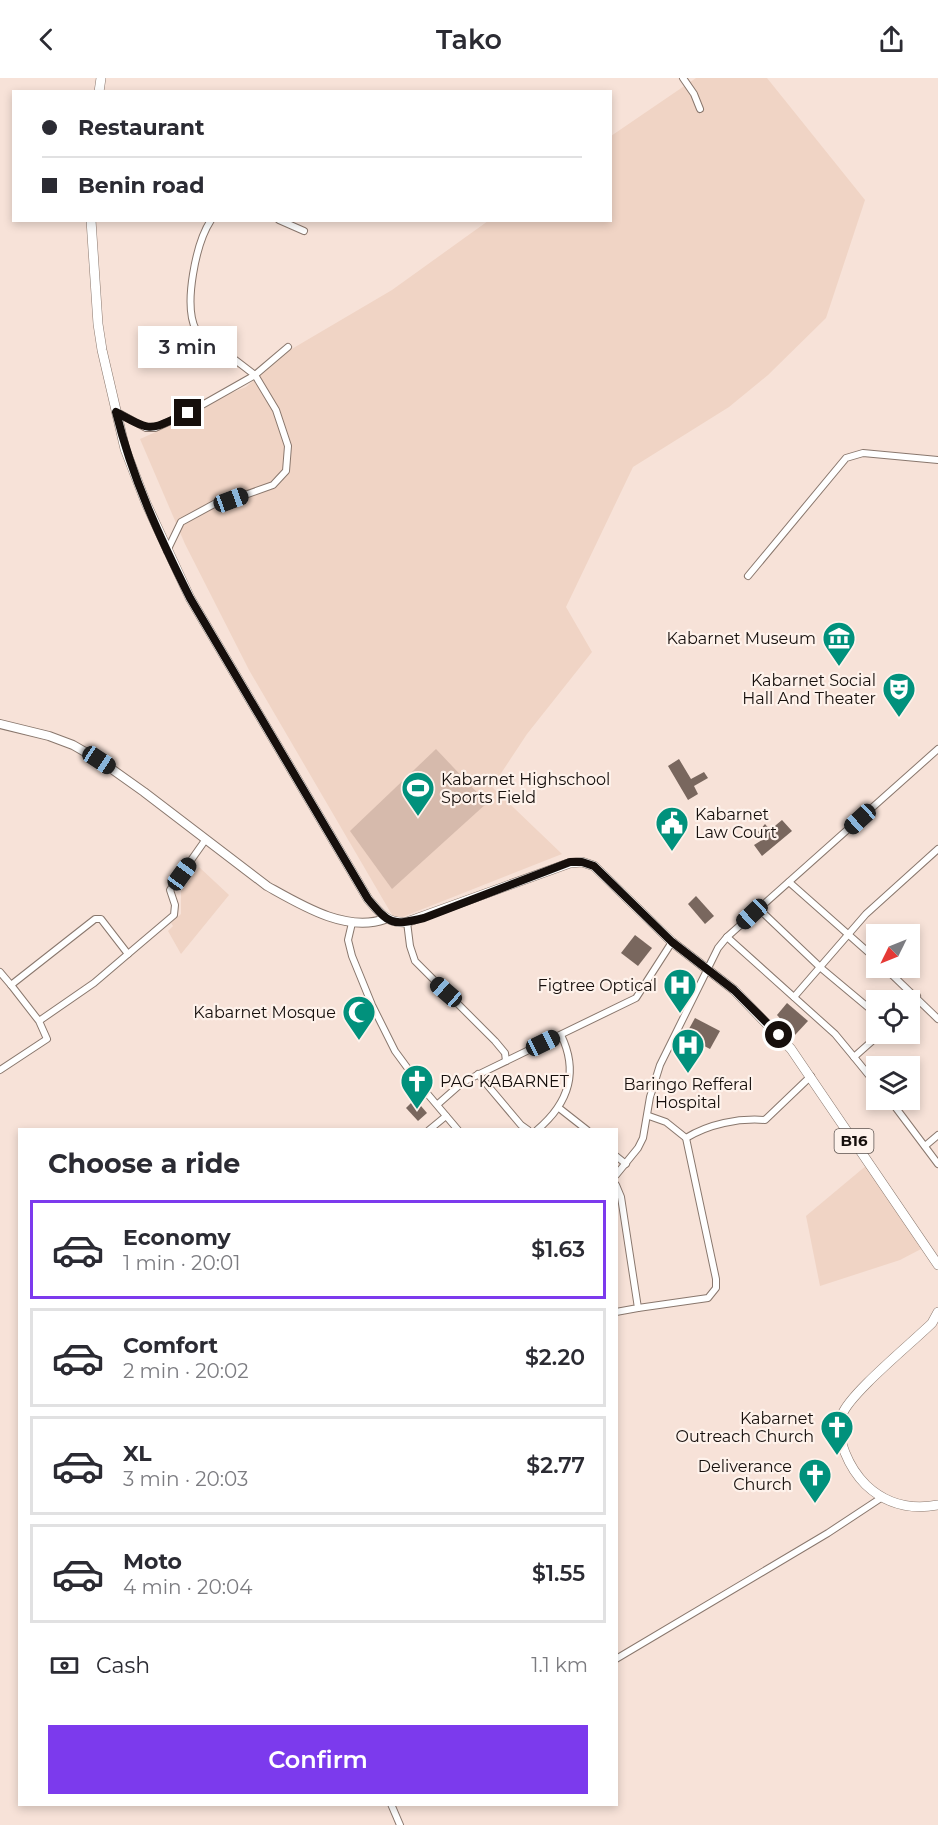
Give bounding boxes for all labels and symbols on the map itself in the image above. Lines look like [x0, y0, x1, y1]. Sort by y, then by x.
callout: 3 min [138, 326, 237, 368]
route end [174, 399, 201, 426]
car [211, 485, 251, 515]
museum icon: Kabarnet Museum [821, 620, 857, 667]
place label: Kabarnet Museum [666, 629, 816, 648]
place label: Kabarnet Social Hall And Theater [742, 671, 876, 708]
theatre icon: Kabarnet Social Hall And Theater [881, 671, 917, 718]
car [79, 743, 119, 777]
sports icon: Kabarnet Highschool Sports Field [400, 770, 436, 817]
place label: Kabarnet Highschool Sports Field [441, 770, 610, 807]
car [841, 800, 879, 838]
public building icon: Kabarnet Law Court [654, 805, 690, 852]
place label: Kabarnet Law Court [695, 805, 777, 842]
car [164, 854, 200, 894]
car [733, 895, 771, 933]
north arrow [866, 924, 920, 978]
hospital icon: Figtree Optical [662, 967, 698, 1014]
car [427, 973, 465, 1011]
place label: Figtree Optical [538, 976, 657, 995]
mosque icon: Kabarnet Mosque [341, 994, 377, 1041]
place label: Kabarnet Mosque [193, 1003, 336, 1022]
route start [765, 1021, 792, 1048]
car [523, 1027, 563, 1059]
hospital icon: Baringo Refferal Hospital [670, 1027, 706, 1074]
church icon: PAG KABARNET [399, 1063, 435, 1110]
place label: PAG KABARNET [440, 1072, 570, 1091]
place label: Baringo Refferal Hospital [623, 1075, 753, 1112]
road number: B16 [834, 1129, 874, 1153]
place label: Kabarnet Outreach Church [676, 1409, 814, 1446]
church icon: Kabarnet Outreach Church [819, 1409, 855, 1456]
place label: Deliverance Church [698, 1457, 792, 1494]
church icon: Deliverance Church [797, 1457, 833, 1504]

